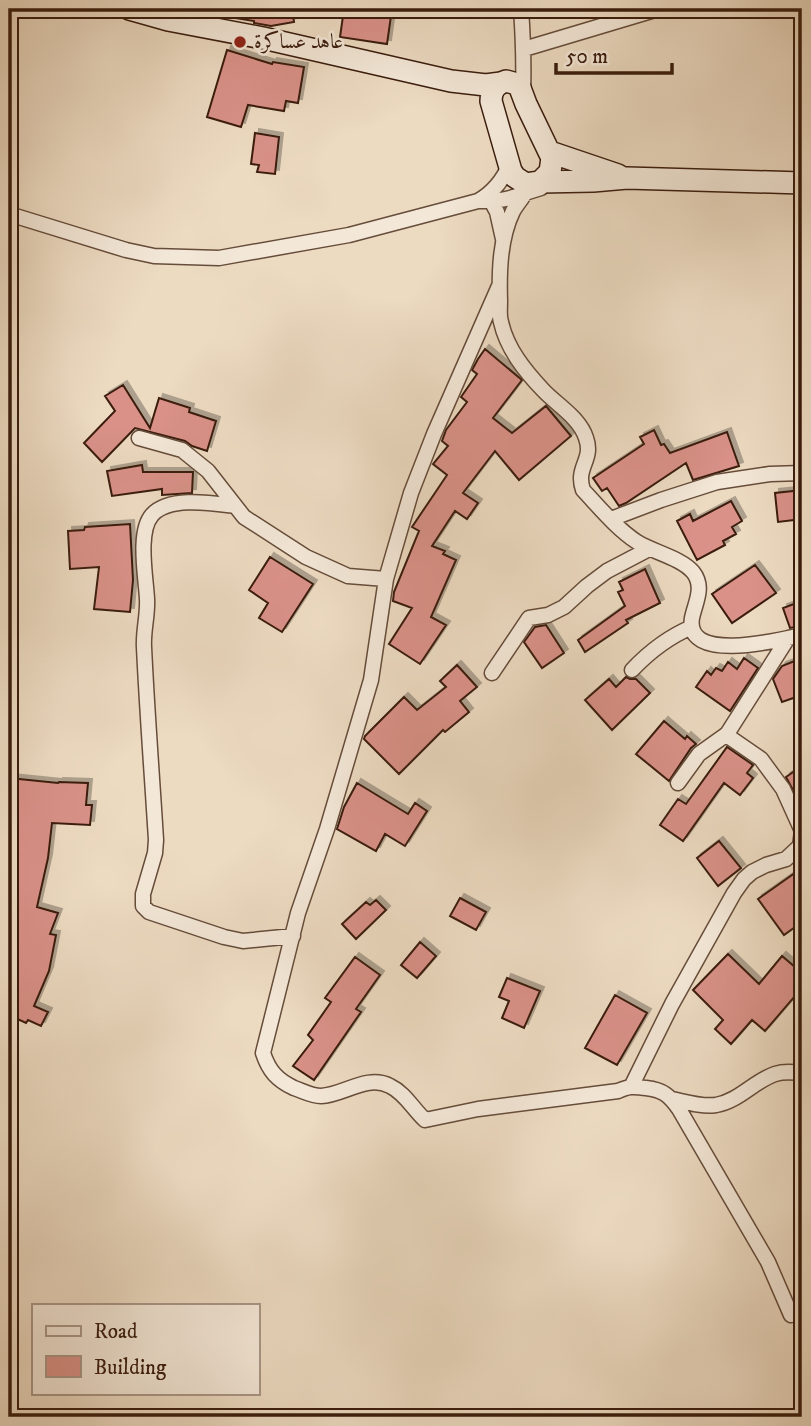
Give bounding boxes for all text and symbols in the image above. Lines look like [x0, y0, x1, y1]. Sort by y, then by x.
place label: عاهد عساكرة [254, 29, 343, 55]
scale bar [556, 32, 671, 76]
marker: عاهد عساكرة [232, 34, 248, 50]
text: 50 m [566, 44, 608, 70]
legend [32, 1304, 259, 1394]
text: Road [94, 1319, 138, 1345]
text: Building [94, 1355, 167, 1381]

